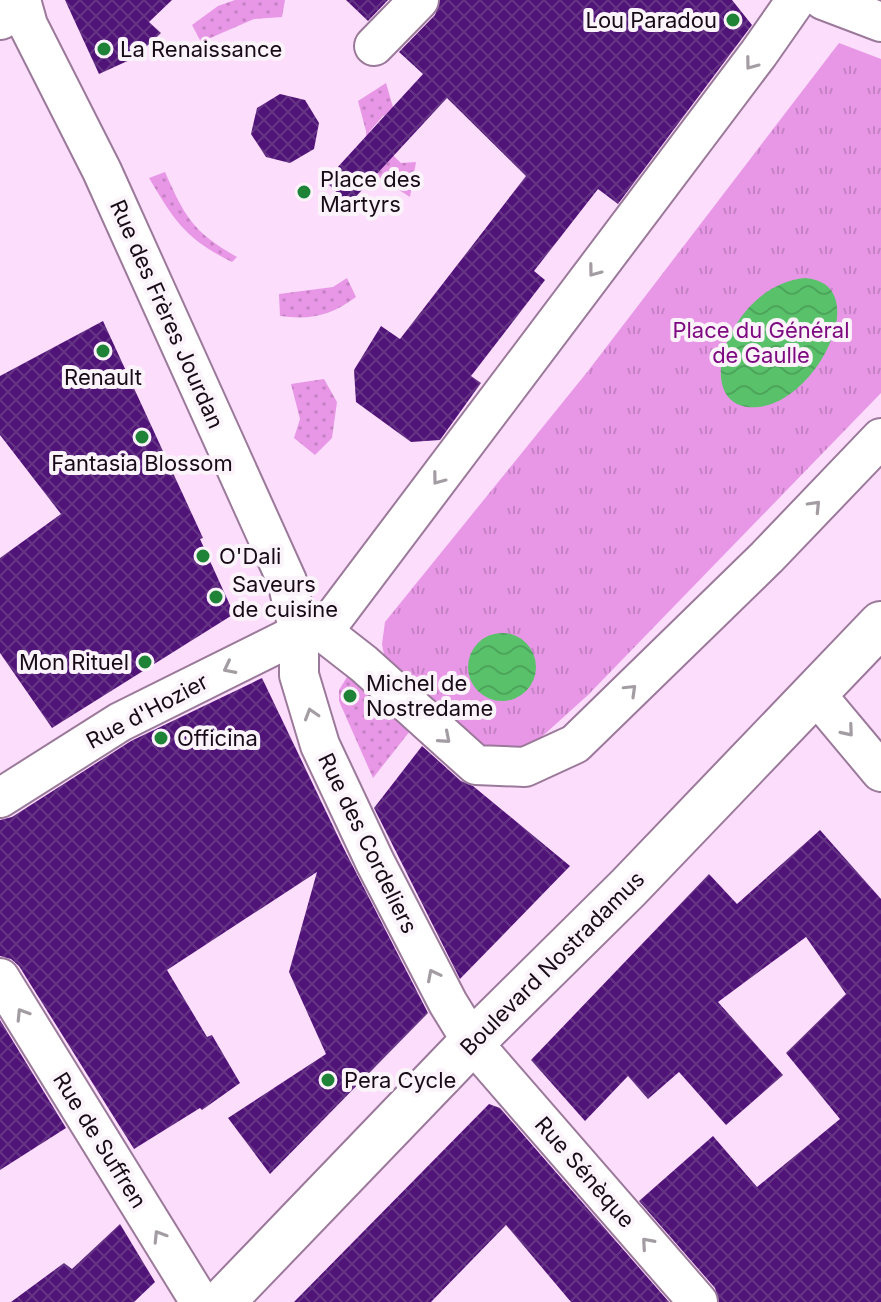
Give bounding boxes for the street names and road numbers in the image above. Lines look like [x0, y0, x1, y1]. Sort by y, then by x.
street label: Rue des Frères Jourdan [105, 196, 229, 432]
street label: Rue d'Hozier [82, 668, 212, 754]
street label: Rue des Cordeliers [313, 749, 423, 937]
street label: Boulevard Nostradamus [455, 866, 649, 1060]
street label: Rue de Suffren [48, 1067, 152, 1213]
street label: Rue Sénèque [530, 1111, 640, 1233]

